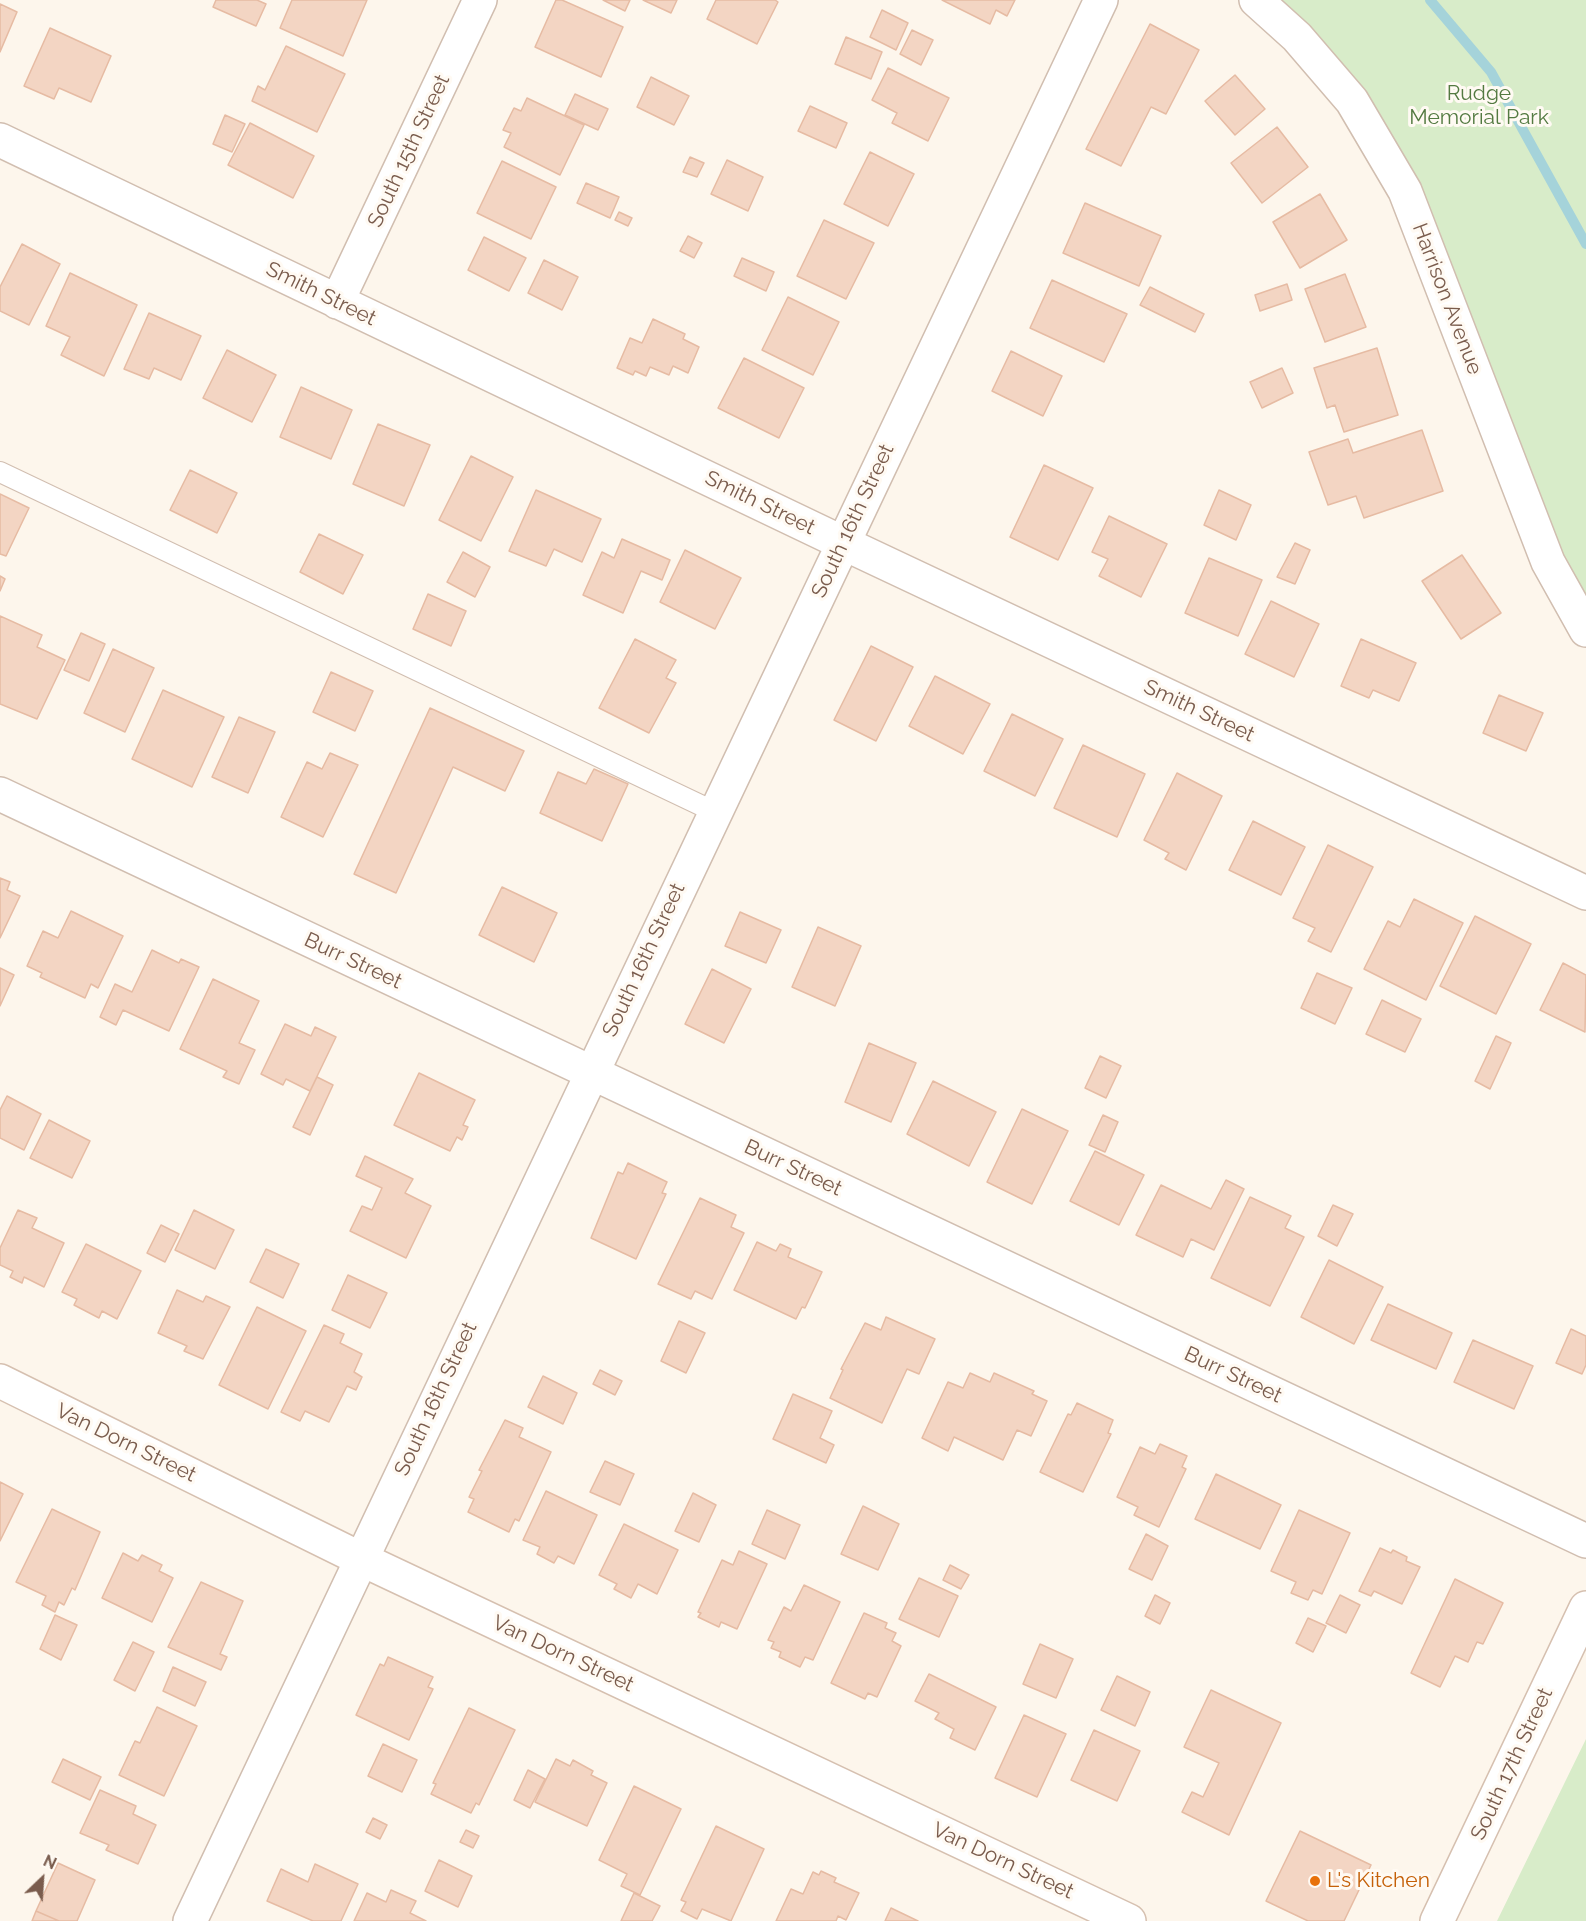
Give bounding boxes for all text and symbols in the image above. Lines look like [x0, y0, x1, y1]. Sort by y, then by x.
street label: South 15th Street [363, 71, 455, 231]
park label: Rudge Memorial Park [1409, 81, 1549, 131]
street label: Harrison Avenue [1407, 220, 1487, 378]
street label: Smith Street [262, 256, 380, 332]
street label: South 16th Street [806, 440, 900, 602]
street label: Smith Street [701, 465, 819, 541]
street label: Smith Street [1140, 674, 1258, 748]
street label: South 16th Street [597, 879, 691, 1041]
street label: Burr Street [300, 927, 406, 995]
street label: Burr Street [740, 1134, 846, 1202]
street label: South 16th Street [389, 1318, 483, 1480]
street label: Burr Street [1180, 1341, 1286, 1409]
street label: Van Dorn Street [52, 1398, 200, 1488]
street label: Van Dorn Street [488, 1610, 638, 1698]
street label: South 17th Street [1466, 1684, 1558, 1844]
street label: Van Dorn Street [928, 1817, 1078, 1905]
north arrow [12, 1849, 72, 1909]
text: N [40, 1851, 59, 1873]
place label: L's Kitchen [1327, 1868, 1430, 1894]
marker: L's Kitchen [1308, 1874, 1322, 1888]

